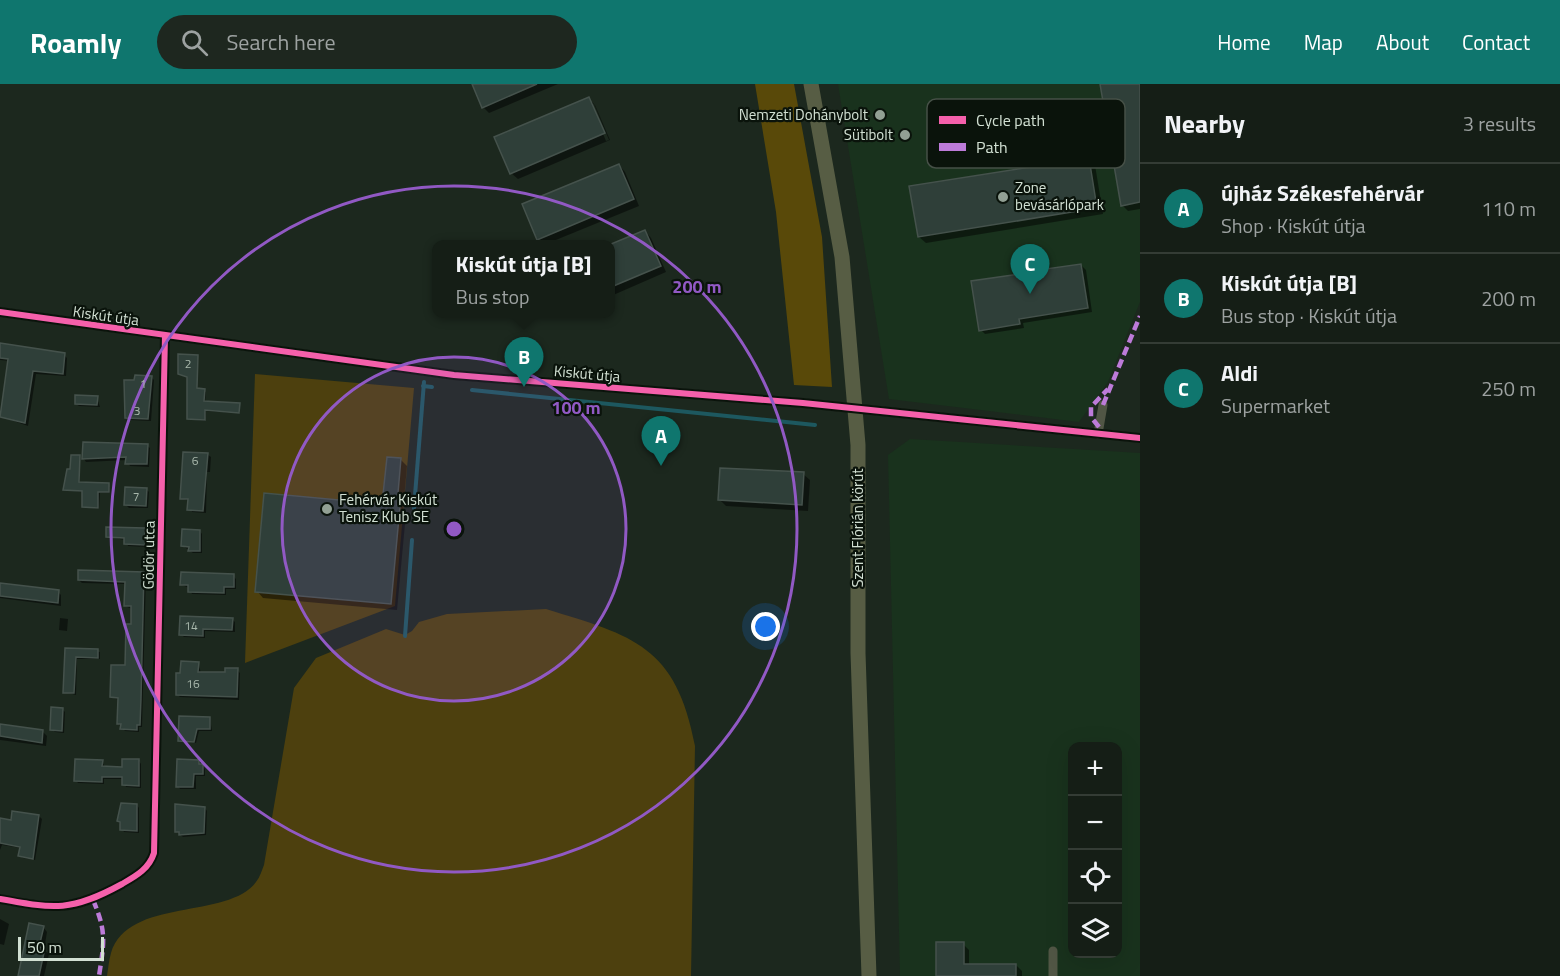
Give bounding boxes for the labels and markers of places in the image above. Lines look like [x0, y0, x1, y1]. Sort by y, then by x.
place label: Nemzeti Dohánybolt [739, 103, 869, 126]
marker: Nemzeti Dohánybolt [873, 108, 887, 122]
place label: Sütibolt [844, 123, 894, 146]
marker: Sütibolt [898, 128, 912, 142]
place label: Zone bevásárlópark [1015, 176, 1104, 216]
marker: Zone bevásárlópark [996, 190, 1010, 204]
pin: C [1010, 244, 1050, 294]
pin: B [504, 338, 544, 387]
pin: A [642, 416, 680, 466]
place label: Fehérvár Kiskút Tenisz Klub SE [339, 488, 438, 528]
marker: Fehérvár Kiskút Tenisz Klub SE [320, 502, 334, 516]
centre of rings [444, 519, 464, 539]

